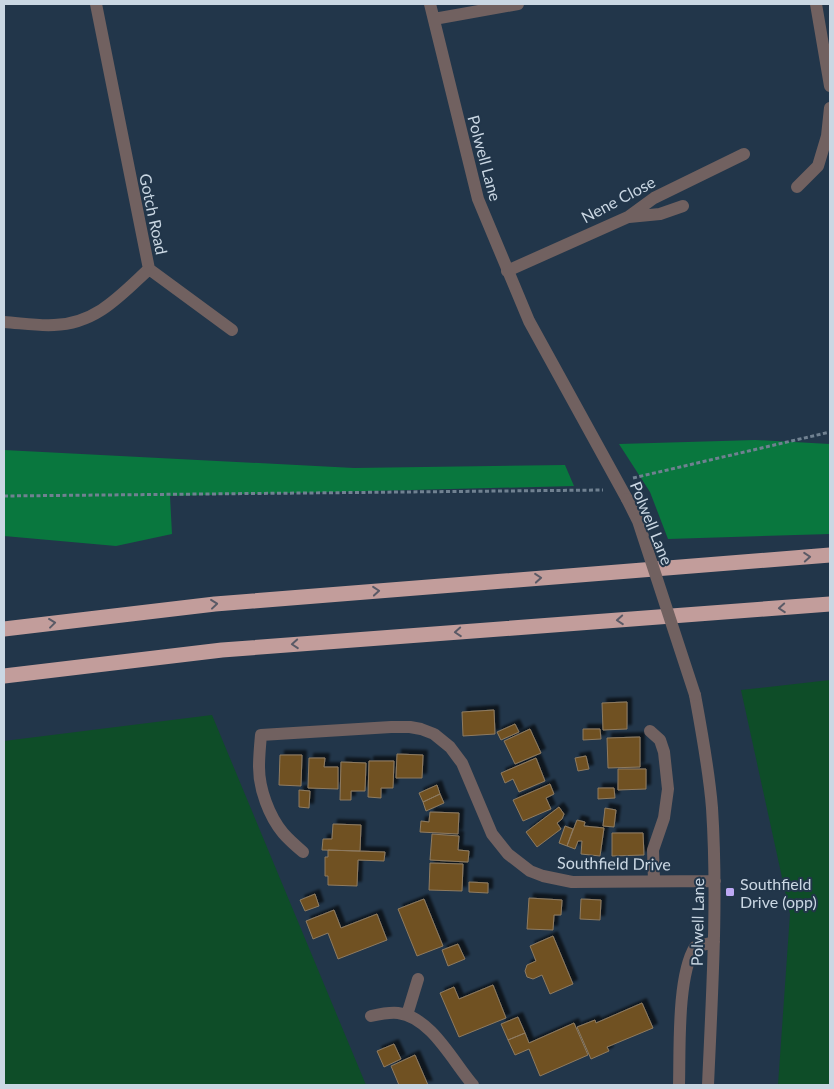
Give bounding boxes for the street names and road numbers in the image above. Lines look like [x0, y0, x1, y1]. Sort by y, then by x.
street label: Polwell Lane [464, 113, 506, 203]
street label: Gotch Road [136, 172, 172, 256]
street label: Nene Close [578, 172, 658, 226]
street label: Polwell Lane [627, 479, 677, 567]
street label: Southfield Drive [557, 853, 671, 873]
street label: Polwell Lane [687, 878, 707, 966]

